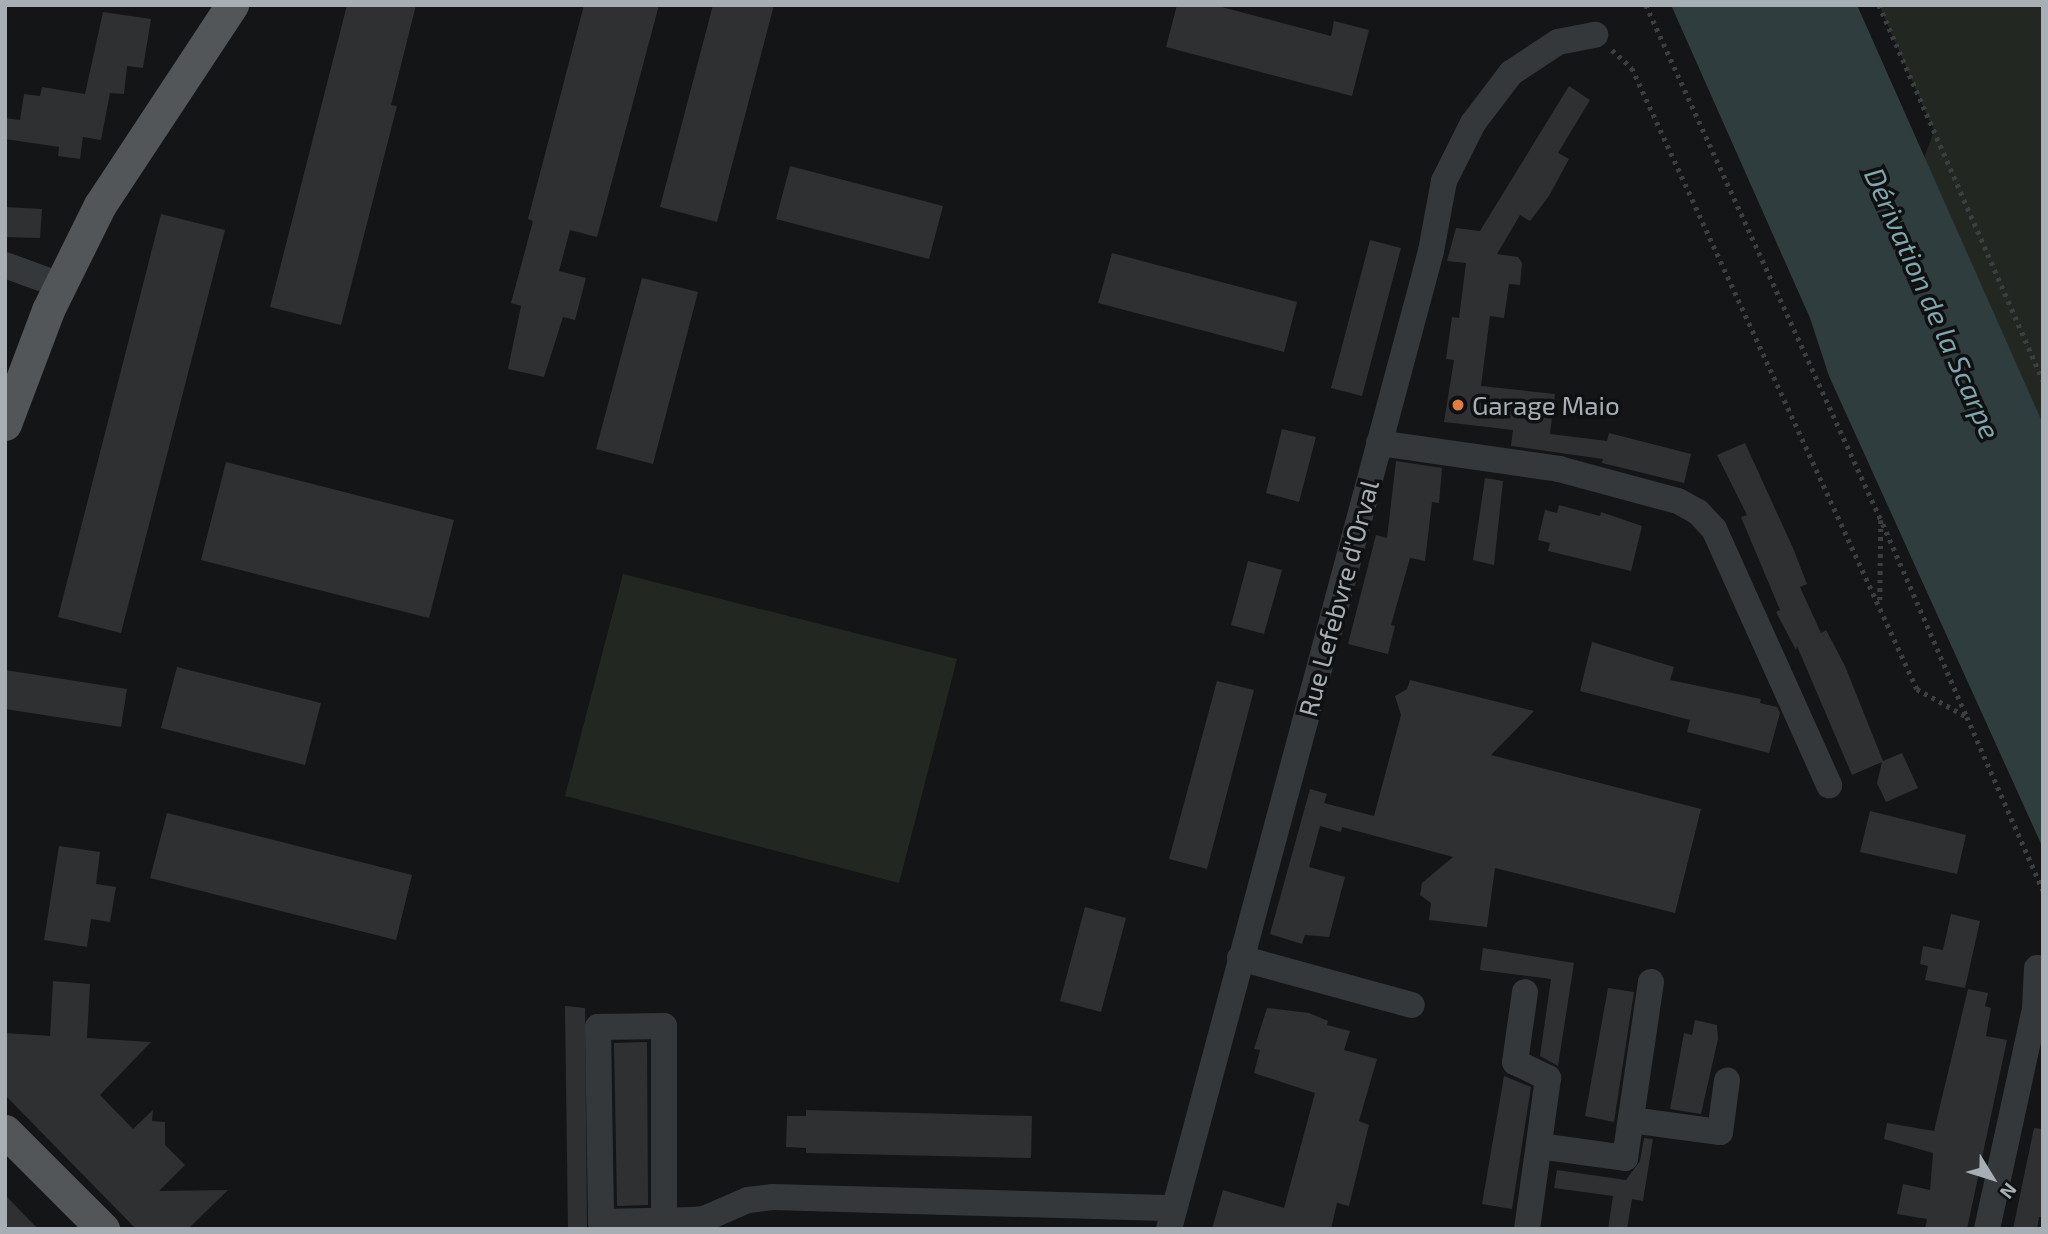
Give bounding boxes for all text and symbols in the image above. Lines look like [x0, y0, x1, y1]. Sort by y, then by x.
water label: Dérivation de la Scarpe [1858, 162, 2008, 444]
place label: Garage Maio [1472, 389, 1620, 421]
marker: Garage Maio [1450, 397, 1466, 413]
street label: Rue Lefebvre d'Orval [1291, 476, 1385, 720]
north arrow [1957, 1143, 2027, 1213]
text: N [1996, 1179, 2022, 1204]

